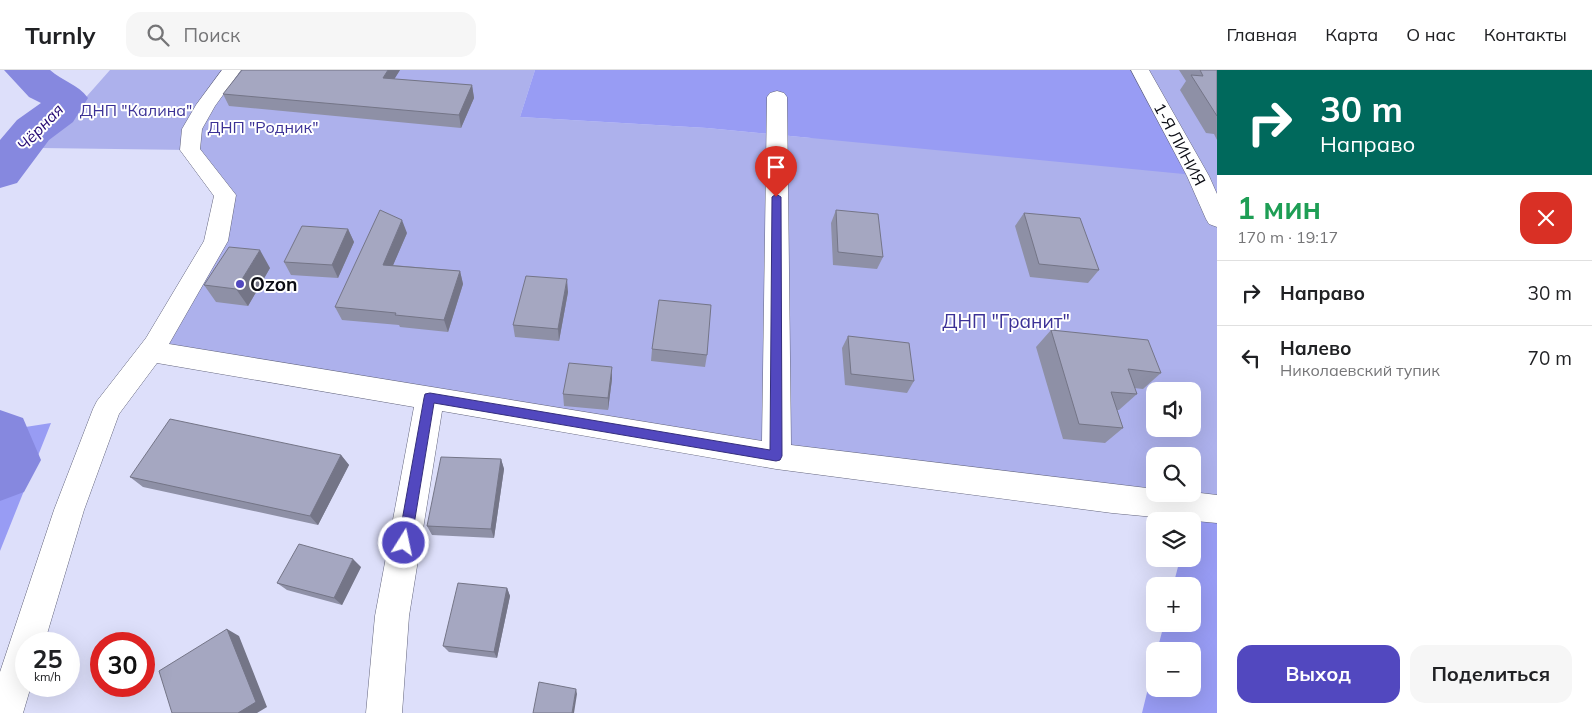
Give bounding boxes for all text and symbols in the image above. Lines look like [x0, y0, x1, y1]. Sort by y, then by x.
search box [126, 12, 476, 57]
text: Turnly [25, 20, 96, 50]
icon: search [144, 21, 172, 49]
text: Поиск [184, 23, 240, 47]
text: Главная [1227, 23, 1297, 46]
text: Карта [1325, 23, 1378, 46]
text: О нас [1406, 23, 1456, 46]
text: Контакты [1484, 23, 1567, 46]
text: 30 m [1320, 87, 1403, 131]
icon: right [1237, 90, 1302, 155]
water label: Чёрная [13, 99, 67, 155]
street label: 1-Я ЛИНИЯ [1150, 99, 1210, 189]
park label: ДНП "Калина" [80, 100, 192, 120]
park label: ДНП "Родник" [208, 117, 318, 137]
text: Направо [1320, 130, 1415, 158]
pin [755, 146, 797, 197]
icon: arrive [762, 153, 790, 181]
text: 1 мин [1237, 189, 1321, 227]
button: close [1520, 192, 1572, 244]
text: 170 m · 19:17 [1237, 227, 1338, 247]
place label: Ozon [250, 272, 297, 296]
marker: Ozon [234, 278, 246, 290]
icon: right [1237, 279, 1265, 307]
text: Направо [1280, 281, 1365, 305]
text: 30 m [1528, 281, 1572, 305]
park label: ДНП "Гранит" [942, 309, 1070, 333]
text: Налево [1280, 336, 1352, 360]
icon: left [1237, 344, 1265, 372]
text: 70 m [1528, 346, 1572, 370]
text: Николаевский тупик [1280, 360, 1440, 380]
map controls [1146, 382, 1201, 697]
button: sound [1146, 382, 1201, 437]
button: search [1146, 447, 1201, 502]
button: layers [1146, 512, 1201, 567]
position arrow [377, 516, 429, 568]
button: + [1146, 577, 1201, 632]
speed limit sign: 30 [90, 632, 155, 697]
button: − [1146, 642, 1201, 697]
text: 25 [32, 643, 63, 674]
button: Выход [1237, 645, 1400, 703]
button: Поделиться [1410, 645, 1572, 703]
text: km/h [34, 669, 61, 684]

